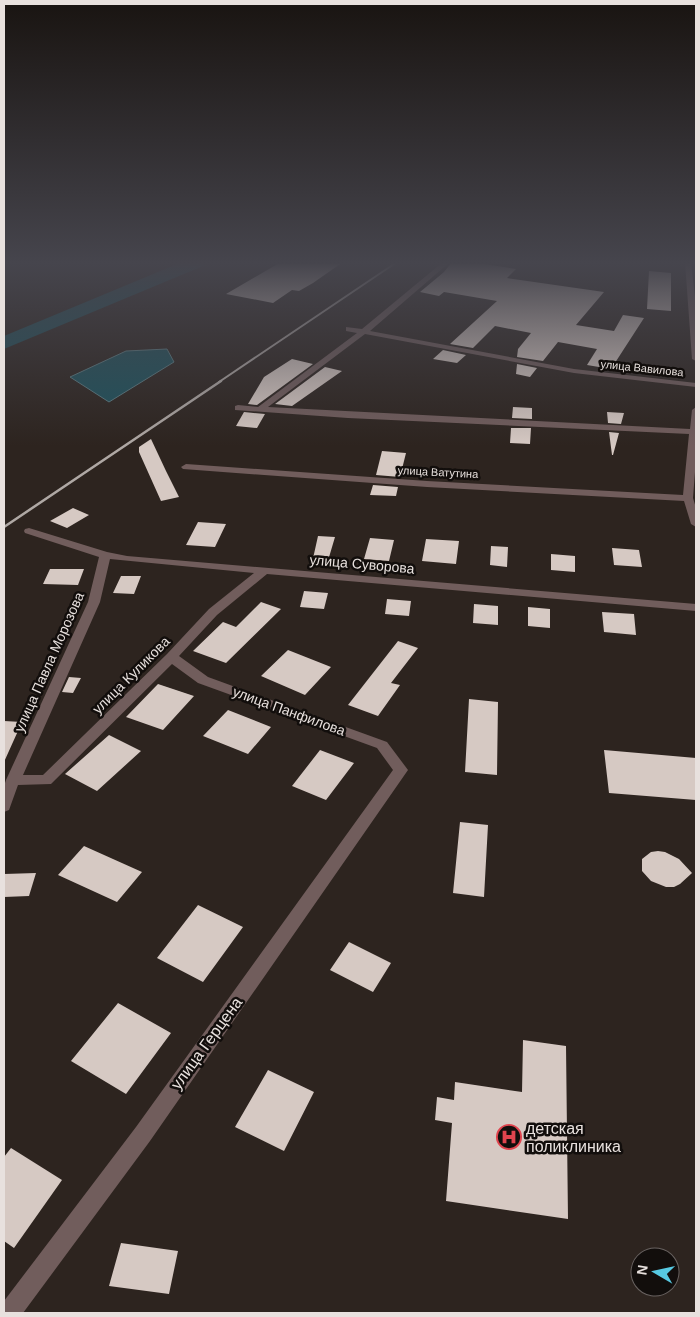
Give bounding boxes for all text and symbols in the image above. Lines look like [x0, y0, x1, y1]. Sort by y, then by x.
street label: улица Вавилова [600, 358, 685, 378]
street label: улица Ватутина [397, 464, 479, 480]
street label: улица Суворова [309, 551, 415, 577]
street label: улица Павла Морозова [11, 589, 87, 734]
street label: улица Куликова [89, 633, 173, 717]
street label: улица Панфилова [231, 683, 348, 739]
street label: улица Герцена [167, 994, 246, 1093]
place label: детская поликлиника [526, 1120, 621, 1155]
hospital icon: детская поликлиника [496, 1124, 522, 1150]
north arrow [630, 1247, 680, 1297]
text: N [633, 1264, 651, 1276]

